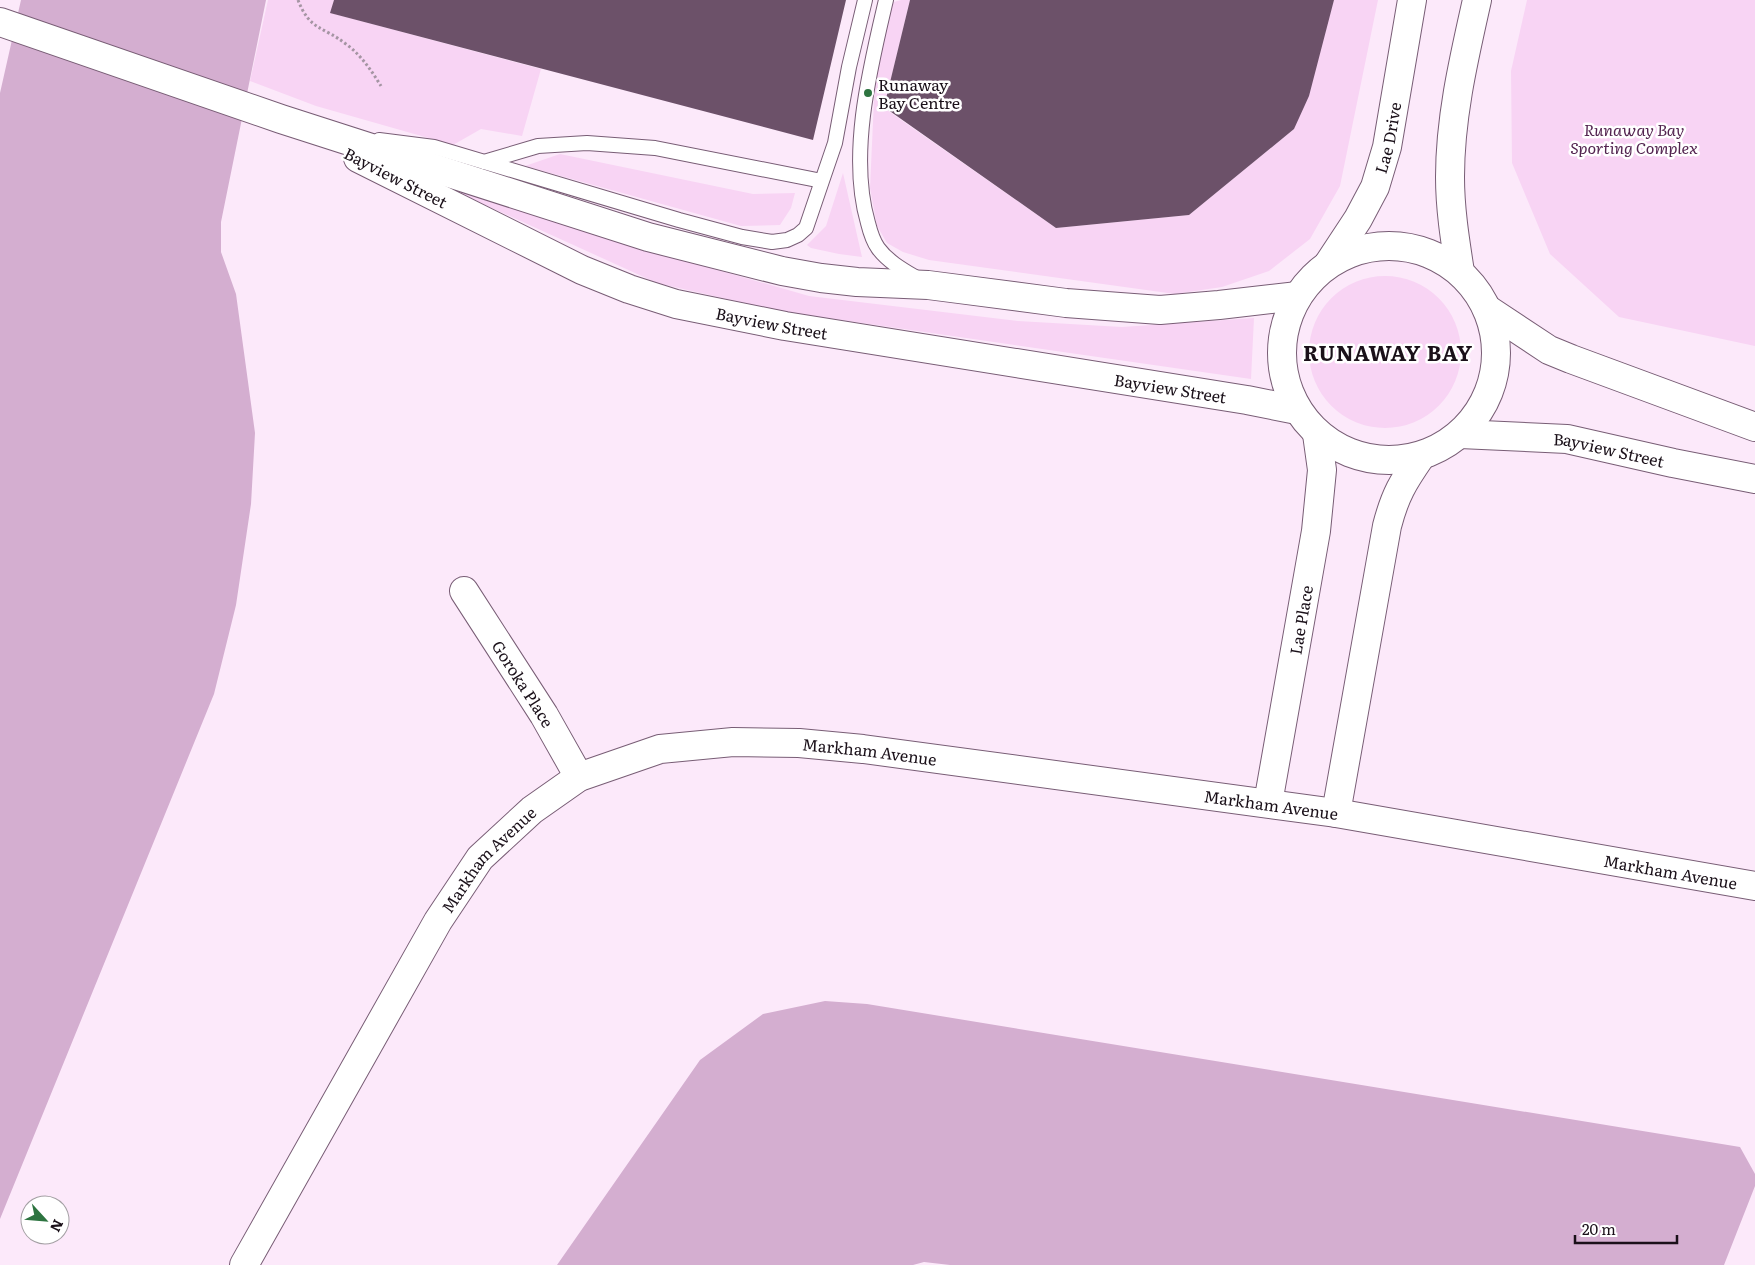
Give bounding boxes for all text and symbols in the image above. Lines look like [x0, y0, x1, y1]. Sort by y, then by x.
place label: Runaway Bay Centre [878, 72, 960, 114]
marker: Runaway Bay Centre [862, 87, 874, 99]
street label: Lae Drive [1368, 100, 1406, 176]
park label: Runaway Bay Sporting Complex [1570, 117, 1698, 159]
street label: Bayview Street [340, 141, 452, 214]
street label: Bayview Street [714, 300, 830, 345]
district label: RUNAWAY BAY [1303, 336, 1473, 367]
street label: Bayview Street [1113, 367, 1229, 409]
street label: Bayview Street [1553, 426, 1667, 473]
street label: Lae Place [1282, 583, 1318, 656]
street label: Goroka Place [487, 635, 560, 731]
street label: Markham Avenue [801, 731, 938, 771]
street label: Markham Avenue [1202, 783, 1340, 825]
street label: Markham Avenue [435, 800, 541, 917]
street label: Markham Avenue [1602, 848, 1739, 895]
north arrow [20, 1195, 70, 1245]
scale bar [1575, 1212, 1678, 1244]
text: N [46, 1216, 69, 1236]
text: 20 m [1582, 1217, 1616, 1240]

